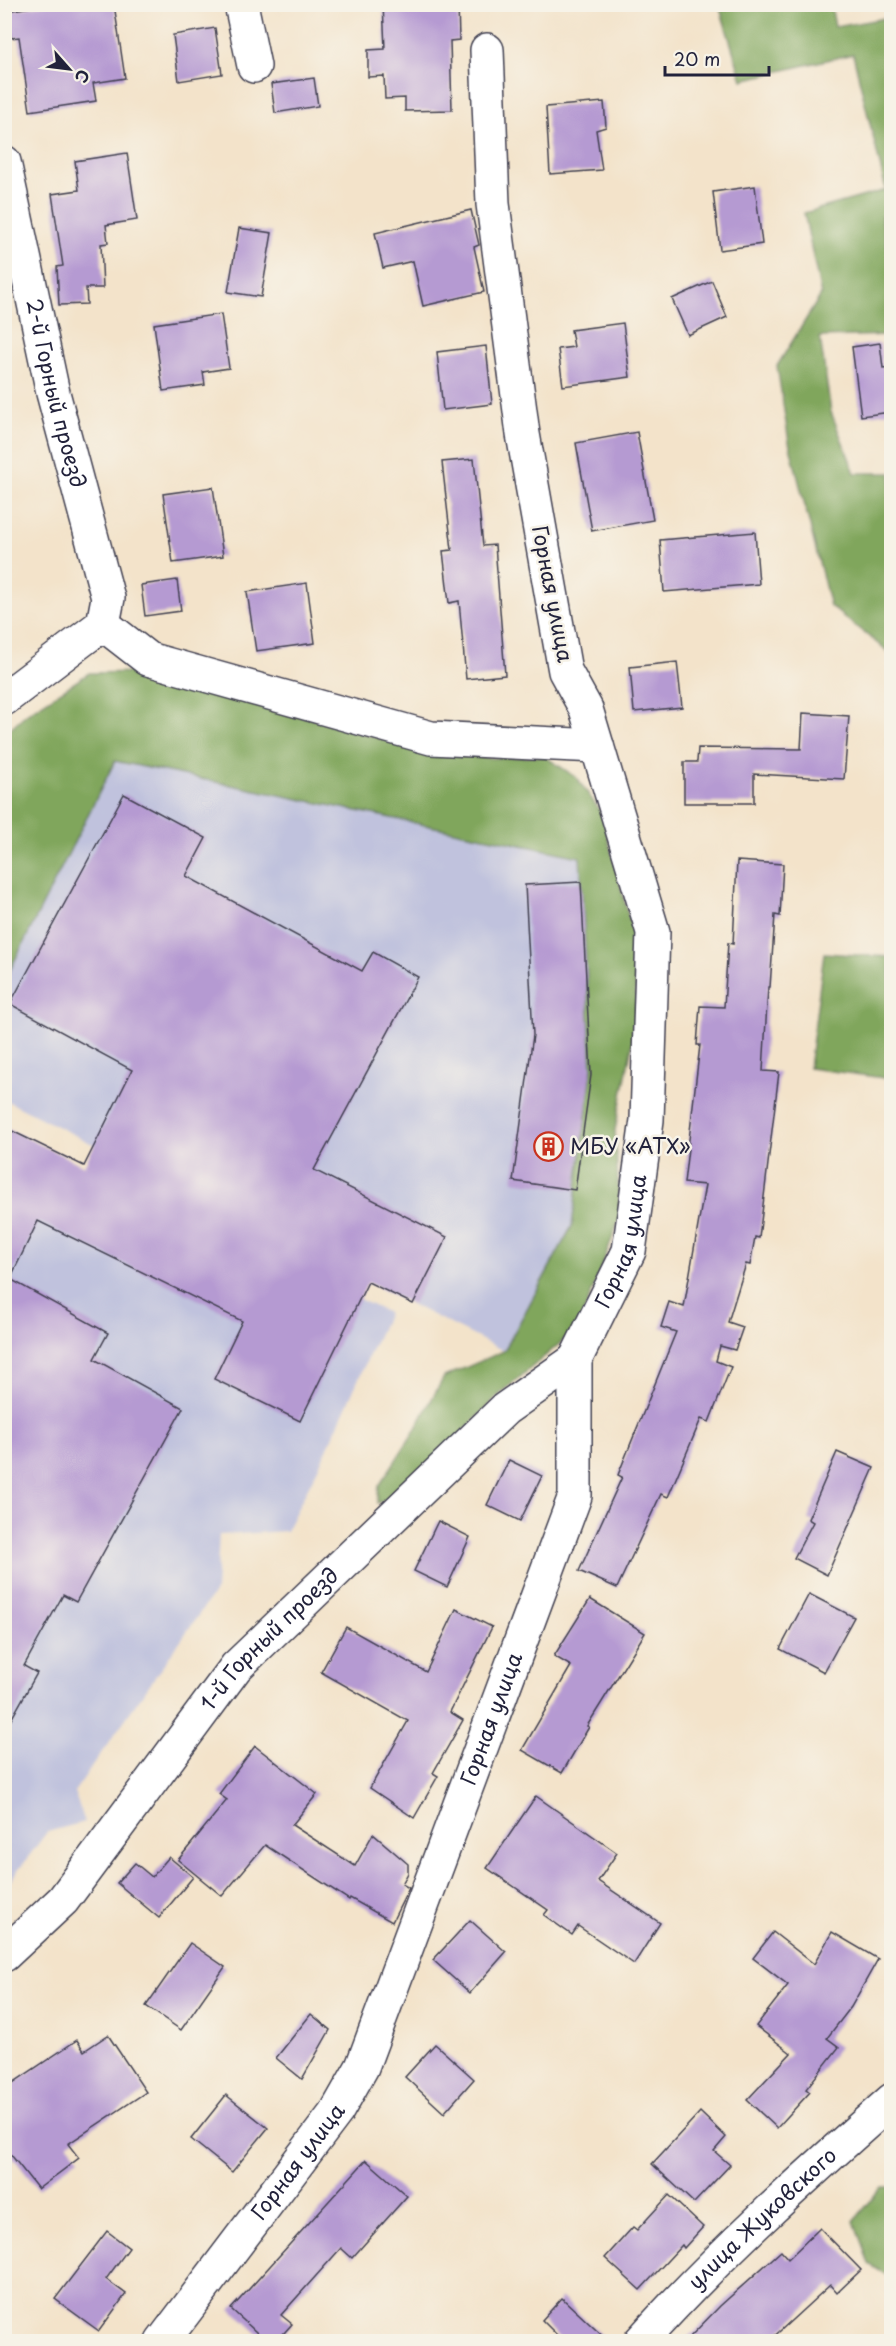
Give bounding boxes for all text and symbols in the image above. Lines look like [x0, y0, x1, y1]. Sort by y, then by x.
north arrow [39, 39, 99, 99]
scale bar [665, 39, 768, 77]
text: 20 m [674, 45, 720, 72]
text: С [70, 66, 97, 87]
street label: 2-й Горный проезд [19, 295, 96, 491]
street label: Горная улица [525, 522, 583, 666]
place label: МБУ «АТХ» [570, 1129, 691, 1161]
building icon: МБУ «АТХ» [533, 1131, 565, 1163]
street label: Горная улица [585, 1171, 653, 1313]
street label: 1-й Горный проезд [191, 1559, 345, 1716]
street label: Горная улица [451, 1647, 530, 1789]
street label: Горная улица [242, 2095, 352, 2226]
street label: улица Жуковского [680, 2139, 843, 2296]

